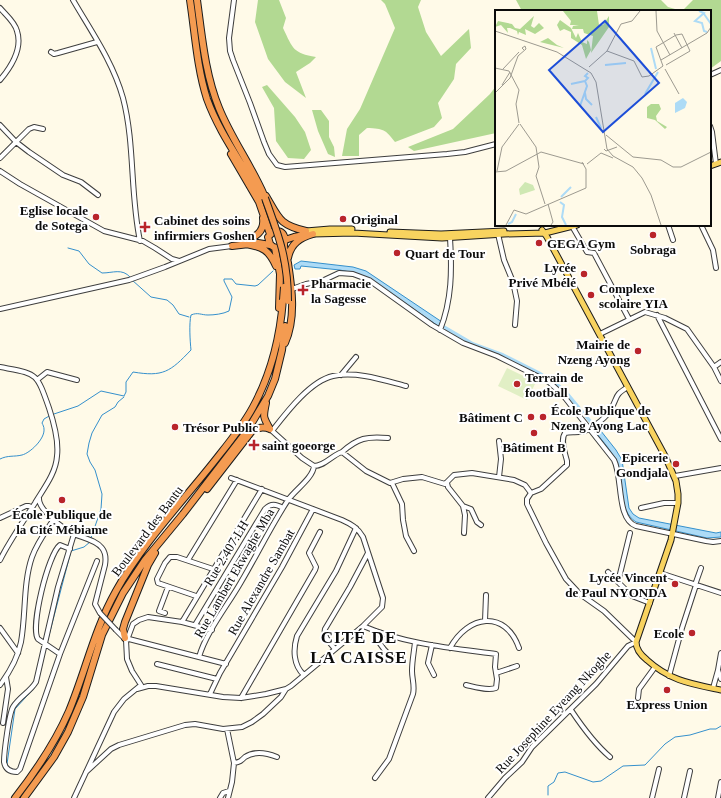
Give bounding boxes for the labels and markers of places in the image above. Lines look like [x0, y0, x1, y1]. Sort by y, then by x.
place label: Eglise locale de Sotega [20, 203, 88, 233]
marker: Eglise locale de Sotega [91, 212, 101, 222]
place label: Original [351, 212, 398, 227]
place label: Cabinet des soins infirmiers Goshen [154, 213, 256, 243]
marker: Original [338, 214, 348, 224]
marker: Cabinet des soins infirmiers Goshen [139, 221, 151, 233]
marker: Sobraga [648, 230, 658, 240]
place label: GEGA Gym [547, 236, 615, 251]
marker: GEGA Gym [534, 238, 544, 248]
place label: Sobraga [630, 242, 677, 257]
place label: Quart de Tour [405, 246, 485, 261]
marker: Quart de Tour [392, 248, 402, 258]
place label: Lycée Privé Mbélé [509, 260, 576, 290]
marker: Lycée Privé Mbélé [579, 269, 589, 279]
place label: Pharmacie la Sagesse [311, 276, 371, 306]
place label: Complexe scolaire YIA [599, 281, 669, 311]
marker: Pharmacie la Sagesse [298, 285, 308, 295]
marker: Complexe scolaire YIA [586, 290, 596, 300]
place label: Mairie de Nzeng Ayong [558, 337, 630, 367]
marker: Mairie de Nzeng Ayong [633, 346, 643, 356]
place label: Terrain de football [525, 370, 584, 400]
marker: Terrain de football [512, 379, 522, 389]
place label: École Publique de Nzeng Ayong Lac [551, 403, 651, 433]
place label: Bâtiment C [459, 410, 523, 425]
marker: Bâtiment C [526, 412, 536, 422]
marker: École Publique de Nzeng Ayong Lac [538, 412, 548, 422]
place label: Trésor Public [183, 420, 258, 435]
marker: Trésor Public [170, 422, 180, 432]
marker: Bâtiment B [529, 428, 539, 438]
place label: saint goeorge [262, 438, 336, 453]
marker: saint goeorge [249, 440, 259, 450]
place label: Bâtiment B [502, 440, 566, 455]
place label: Epicerie Gondjala [616, 450, 668, 480]
marker: Epicerie Gondjala [671, 459, 681, 469]
marker: École Publique de la Cité Mébiame [57, 495, 67, 505]
place label: École Publique de la Cité Mébiame [12, 507, 112, 537]
place label: Lycée Vincent de Paul NYONDA [565, 570, 668, 600]
marker: Lycée Vincent de Paul NYONDA [670, 579, 680, 589]
place label: Ecole [654, 626, 684, 641]
marker: Ecole [687, 628, 697, 638]
marker: Express Union [662, 685, 672, 695]
place label: Express Union [626, 697, 708, 712]

